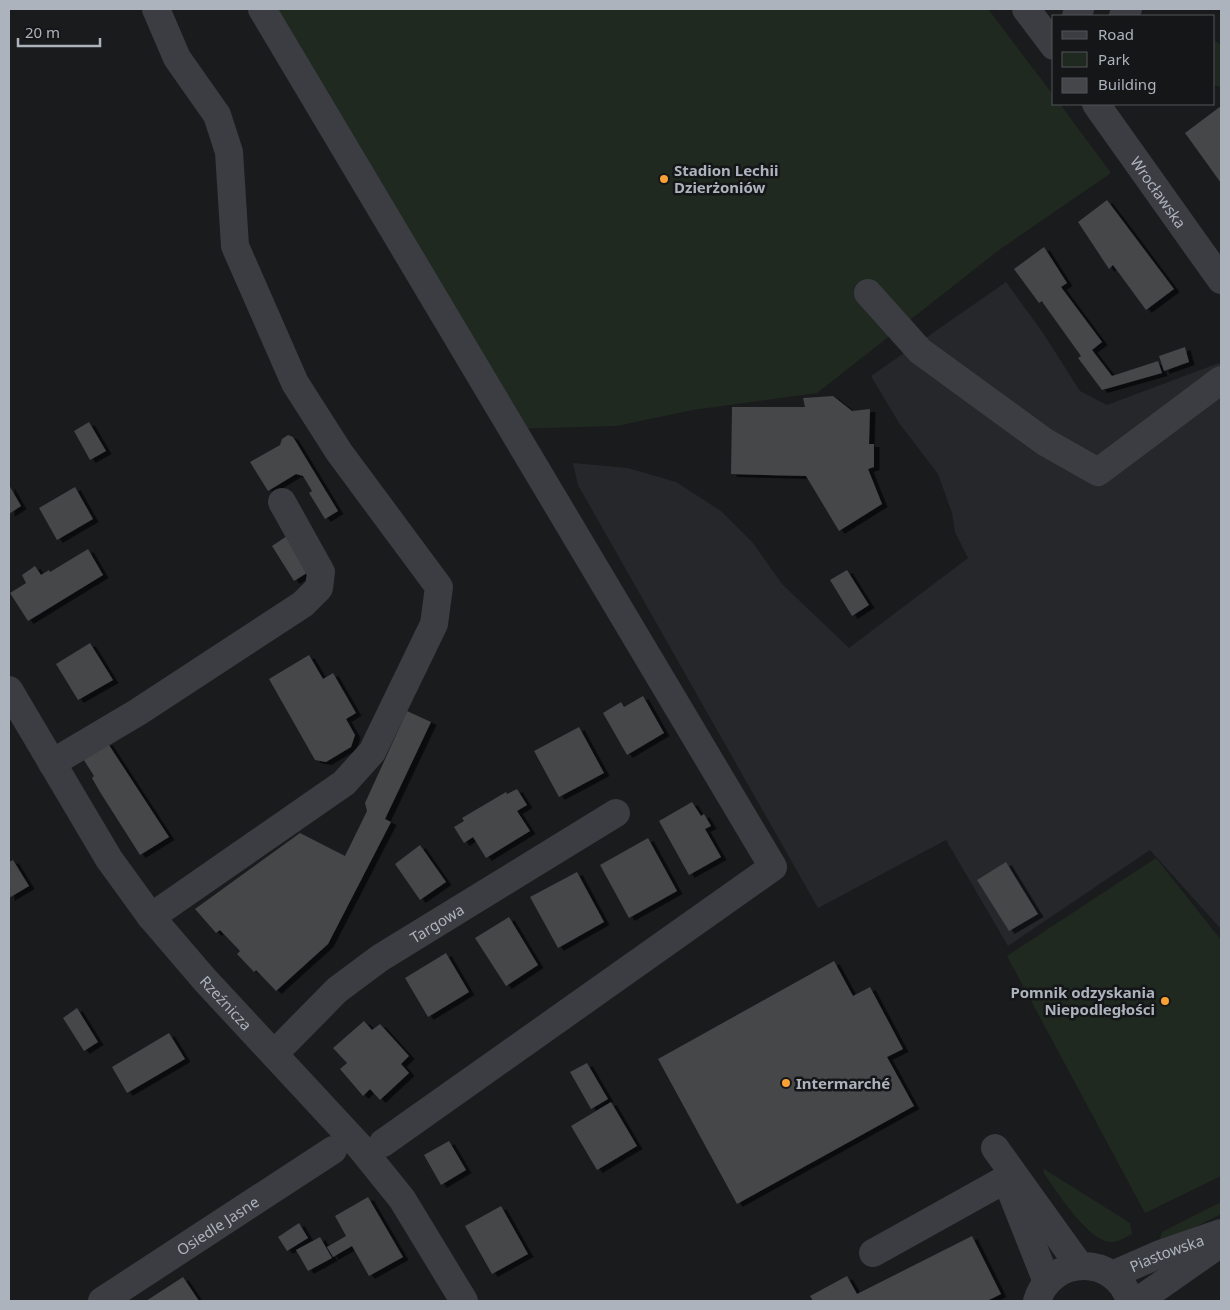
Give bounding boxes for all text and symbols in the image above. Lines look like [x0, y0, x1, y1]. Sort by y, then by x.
scale bar [18, 15, 100, 47]
legend [1052, 15, 1215, 105]
text: 20 m [25, 22, 60, 42]
text: Road [1098, 24, 1134, 44]
text: Park [1098, 49, 1130, 69]
text: Building [1098, 74, 1156, 94]
street label: Wrocławska [1126, 152, 1191, 232]
place label: Stadion Lechii Dzierżoniów [674, 160, 779, 197]
marker: Stadion Lechii Dzierżoniów [658, 173, 670, 185]
street label: Targowa [406, 899, 467, 947]
street label: Rzeźnicza [196, 971, 256, 1034]
place label: Pomnik odzyskania Niepodległości [1010, 982, 1155, 1019]
marker: Pomnik odzyskania Niepodległości [1159, 995, 1171, 1007]
place label: Intermarché [796, 1073, 890, 1093]
marker: Intermarché [780, 1077, 792, 1089]
street label: Osiedle Jasne [173, 1191, 262, 1260]
street label: Piastowska [1126, 1230, 1206, 1276]

